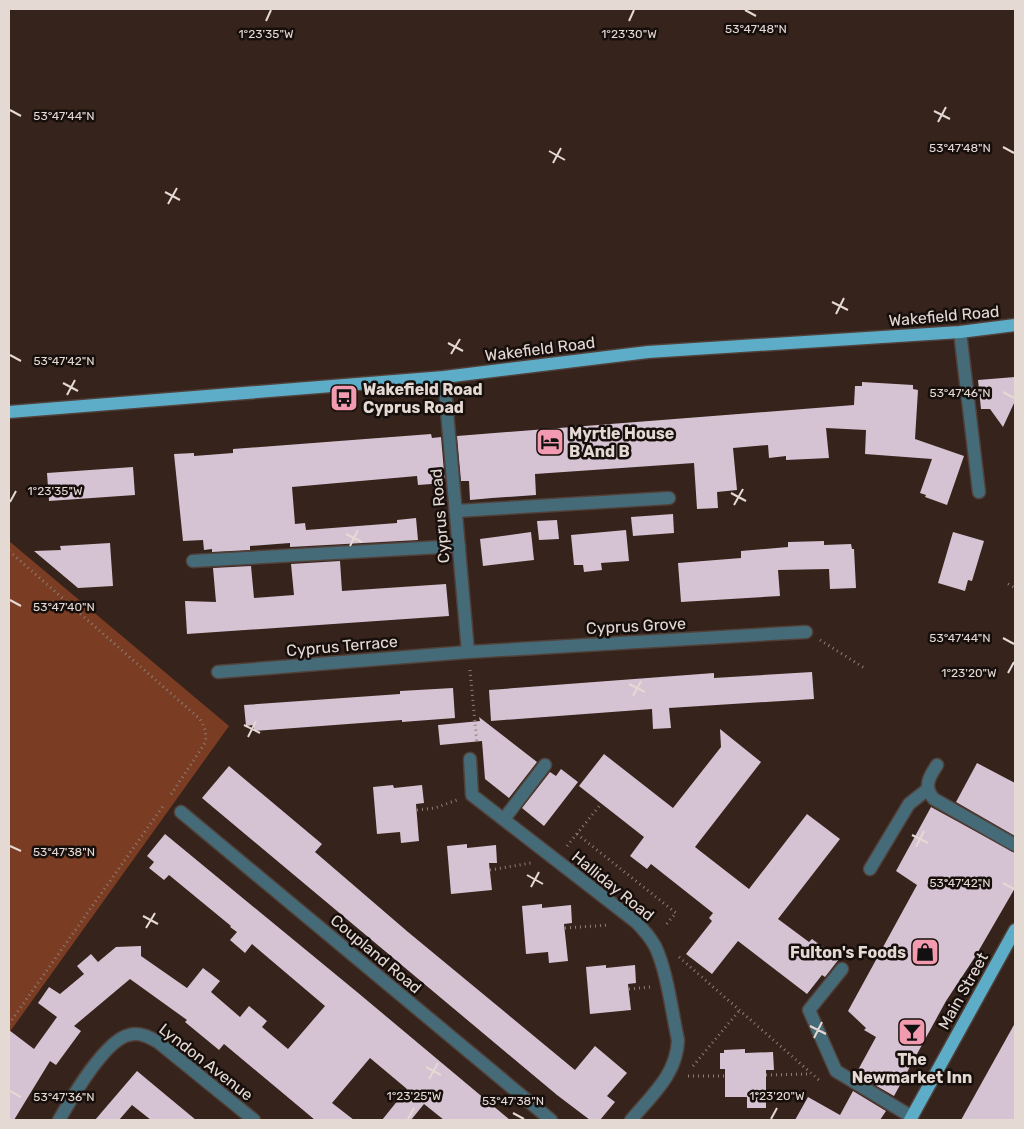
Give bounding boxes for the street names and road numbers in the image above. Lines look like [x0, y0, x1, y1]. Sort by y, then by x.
street label: Wakefield Road [888, 302, 1000, 330]
street label: Wakefield Road [484, 333, 596, 365]
street label: Cyprus Road [426, 468, 454, 564]
street label: Cyprus Grove [586, 614, 686, 638]
street label: Cyprus Terrace [286, 632, 399, 660]
street label: Halliday Road [568, 847, 658, 925]
street label: Coupland Road [327, 910, 425, 998]
street label: Main Street [934, 949, 992, 1033]
street label: Lyndon Avenue [155, 1019, 257, 1105]

